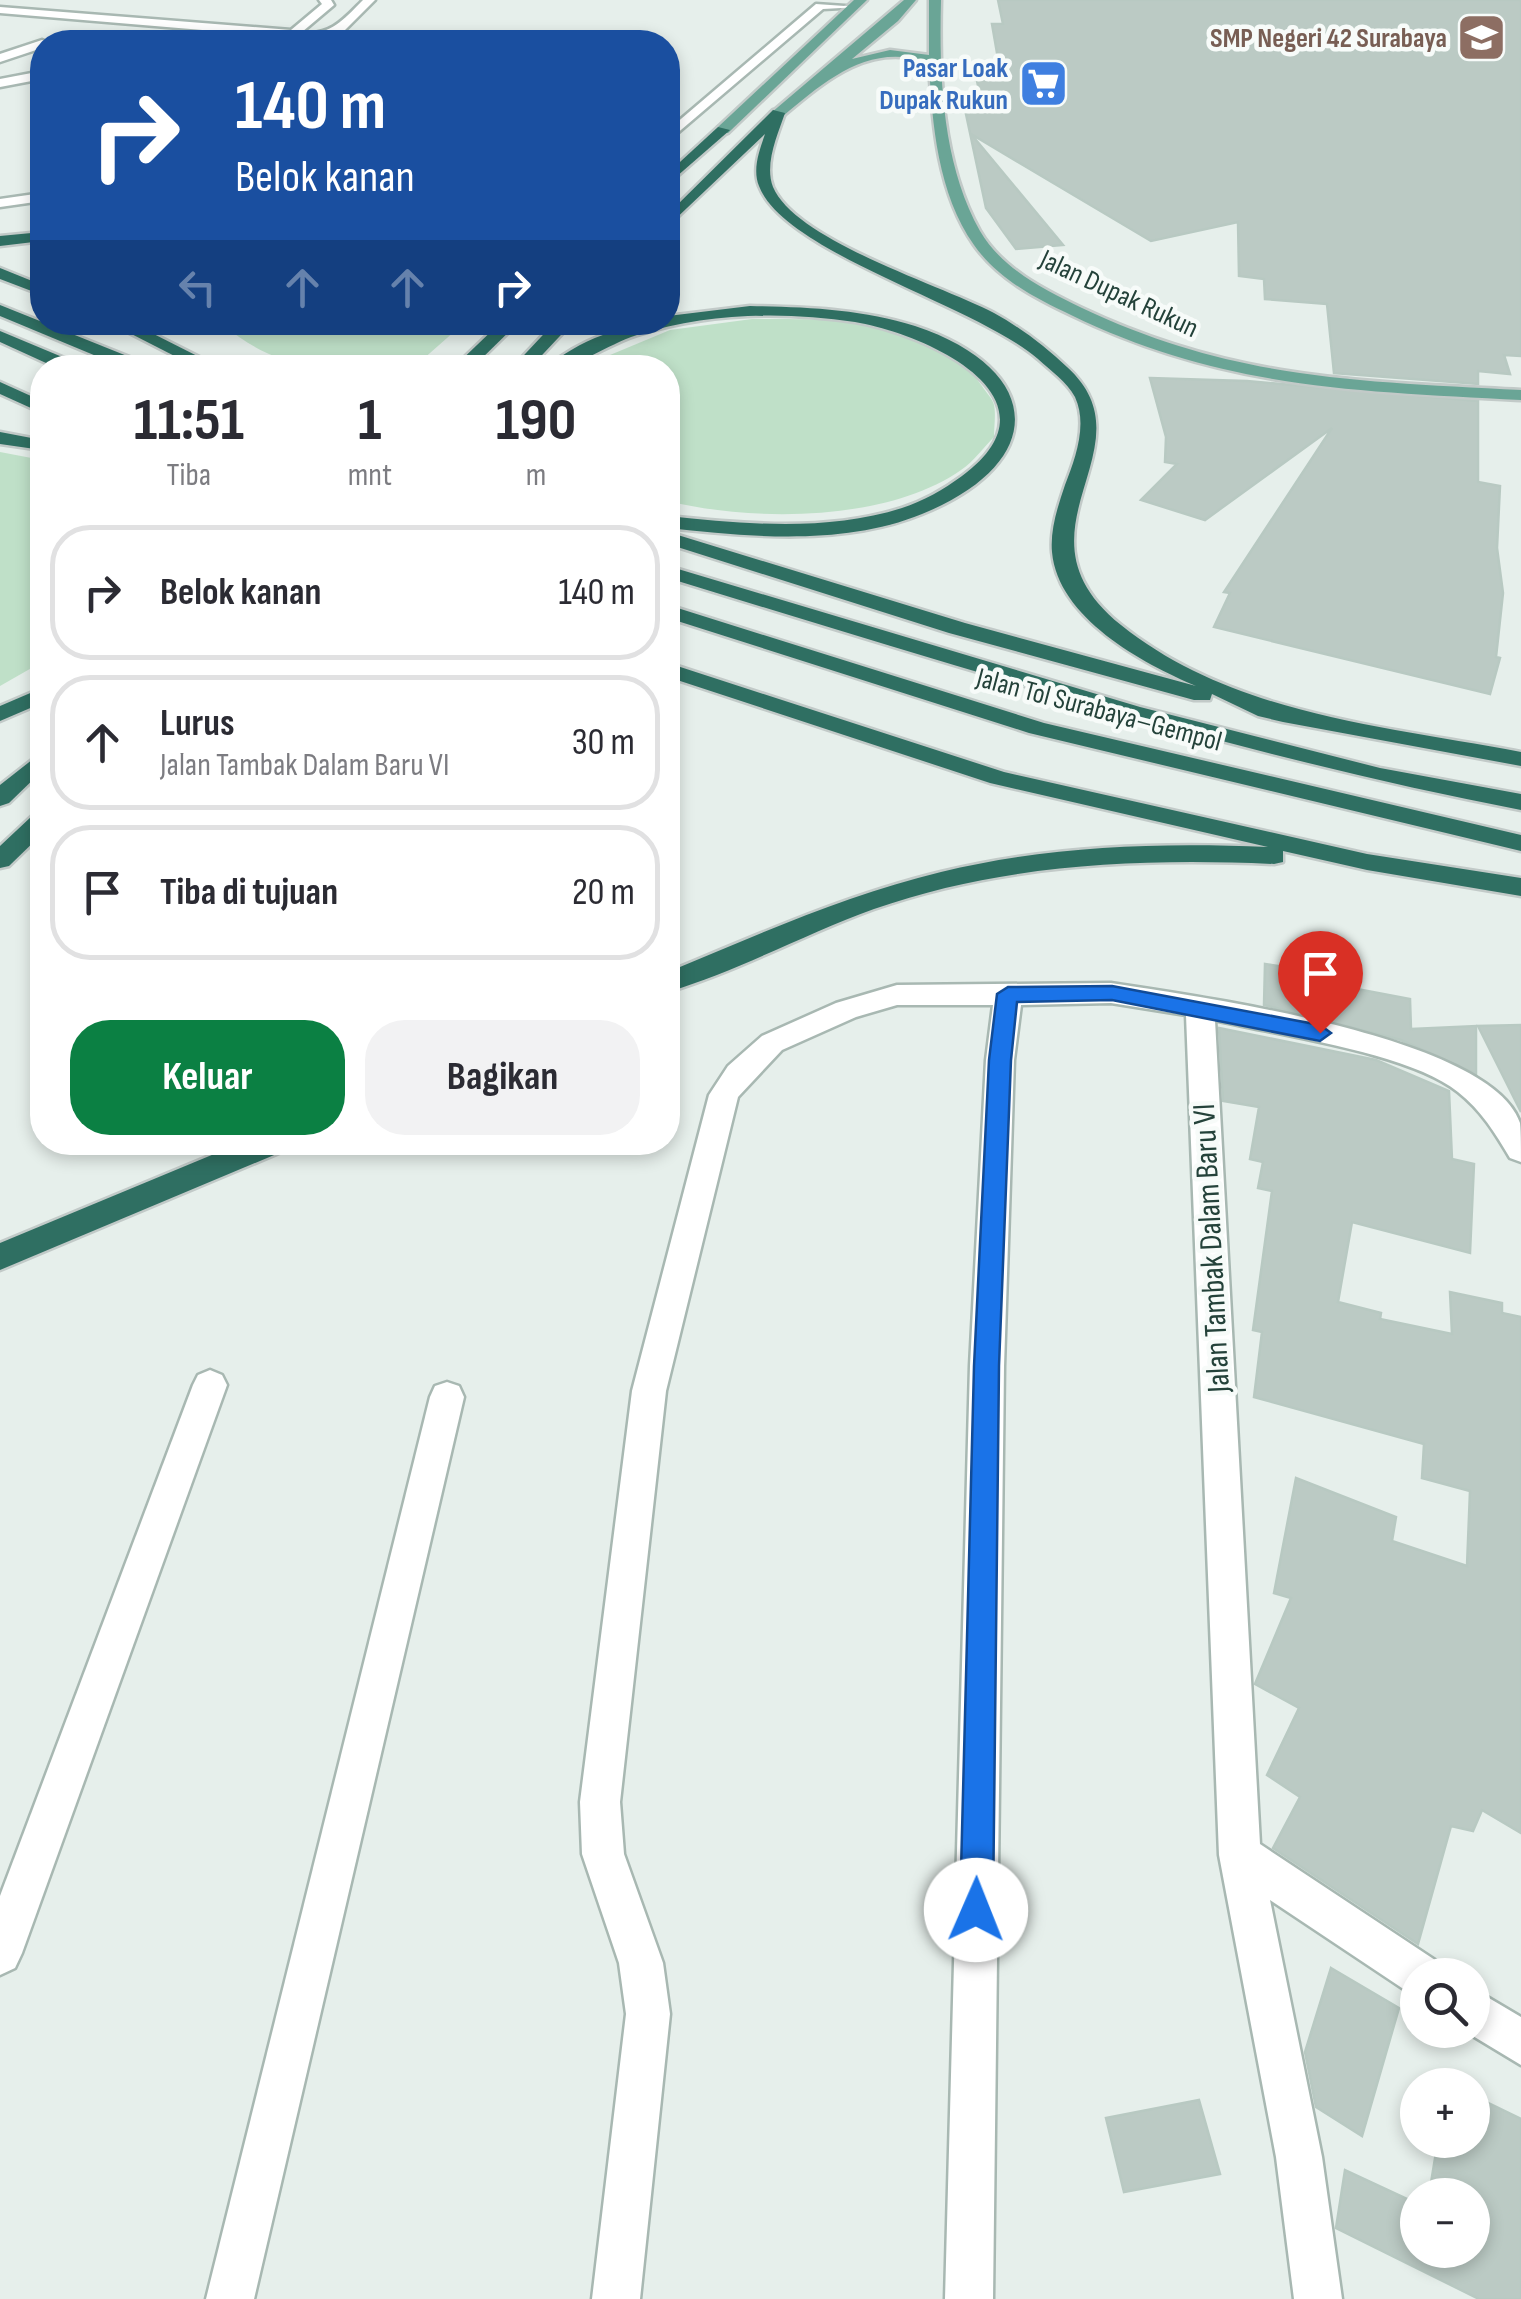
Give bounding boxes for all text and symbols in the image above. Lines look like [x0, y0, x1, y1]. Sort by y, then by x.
school or university icon: SMP Negeri 42 Surabaya [1456, 12, 1508, 64]
place label: SMP Negeri 42 Surabaya [1210, 22, 1447, 55]
place label: Pasar Loak Dupak Rukun [879, 52, 1008, 117]
supermarket icon: Pasar Loak Dupak Rukun [1017, 58, 1069, 110]
text: 140 m [235, 65, 386, 149]
icon: right [70, 70, 200, 200]
text: Belok kanan [235, 150, 415, 205]
street label: Jalan Dupak Rukun [1034, 242, 1203, 345]
icon: left [170, 260, 225, 315]
icon: ahead [275, 260, 330, 315]
icon: ahead [380, 260, 435, 315]
icon: right [485, 260, 540, 315]
text: 11:51 [134, 385, 244, 457]
text: 1 [358, 385, 382, 457]
text: 190 [496, 385, 576, 457]
text: Tiba [167, 456, 211, 495]
text: mnt [348, 456, 392, 495]
text: m [526, 456, 546, 495]
icon: right [75, 565, 130, 620]
text: Belok kanan [160, 570, 321, 615]
text: 140 m [558, 570, 635, 615]
street label: Jalan Tol Surabaya–Gempol [972, 661, 1225, 759]
text: Lurus [160, 701, 234, 746]
icon: ahead [75, 715, 130, 770]
text: 30 m [572, 720, 635, 765]
text: Jalan Tambak Dalam Baru VI [160, 746, 449, 785]
icon: arrive [75, 865, 130, 920]
text: Tiba di tujuan [160, 870, 338, 915]
text: 20 m [572, 870, 635, 915]
pin [1278, 931, 1363, 1034]
icon: arrive [1293, 946, 1348, 1001]
button: Keluar [70, 1020, 345, 1135]
button: Bagikan [365, 1020, 640, 1135]
street label: Jalan Tambak Dalam Baru VI [1185, 1102, 1239, 1395]
position arrow [924, 1858, 1028, 1962]
map controls [1400, 1958, 1490, 2268]
button: search [1400, 1958, 1490, 2048]
button: + [1400, 2068, 1490, 2158]
button: − [1400, 2178, 1490, 2268]

